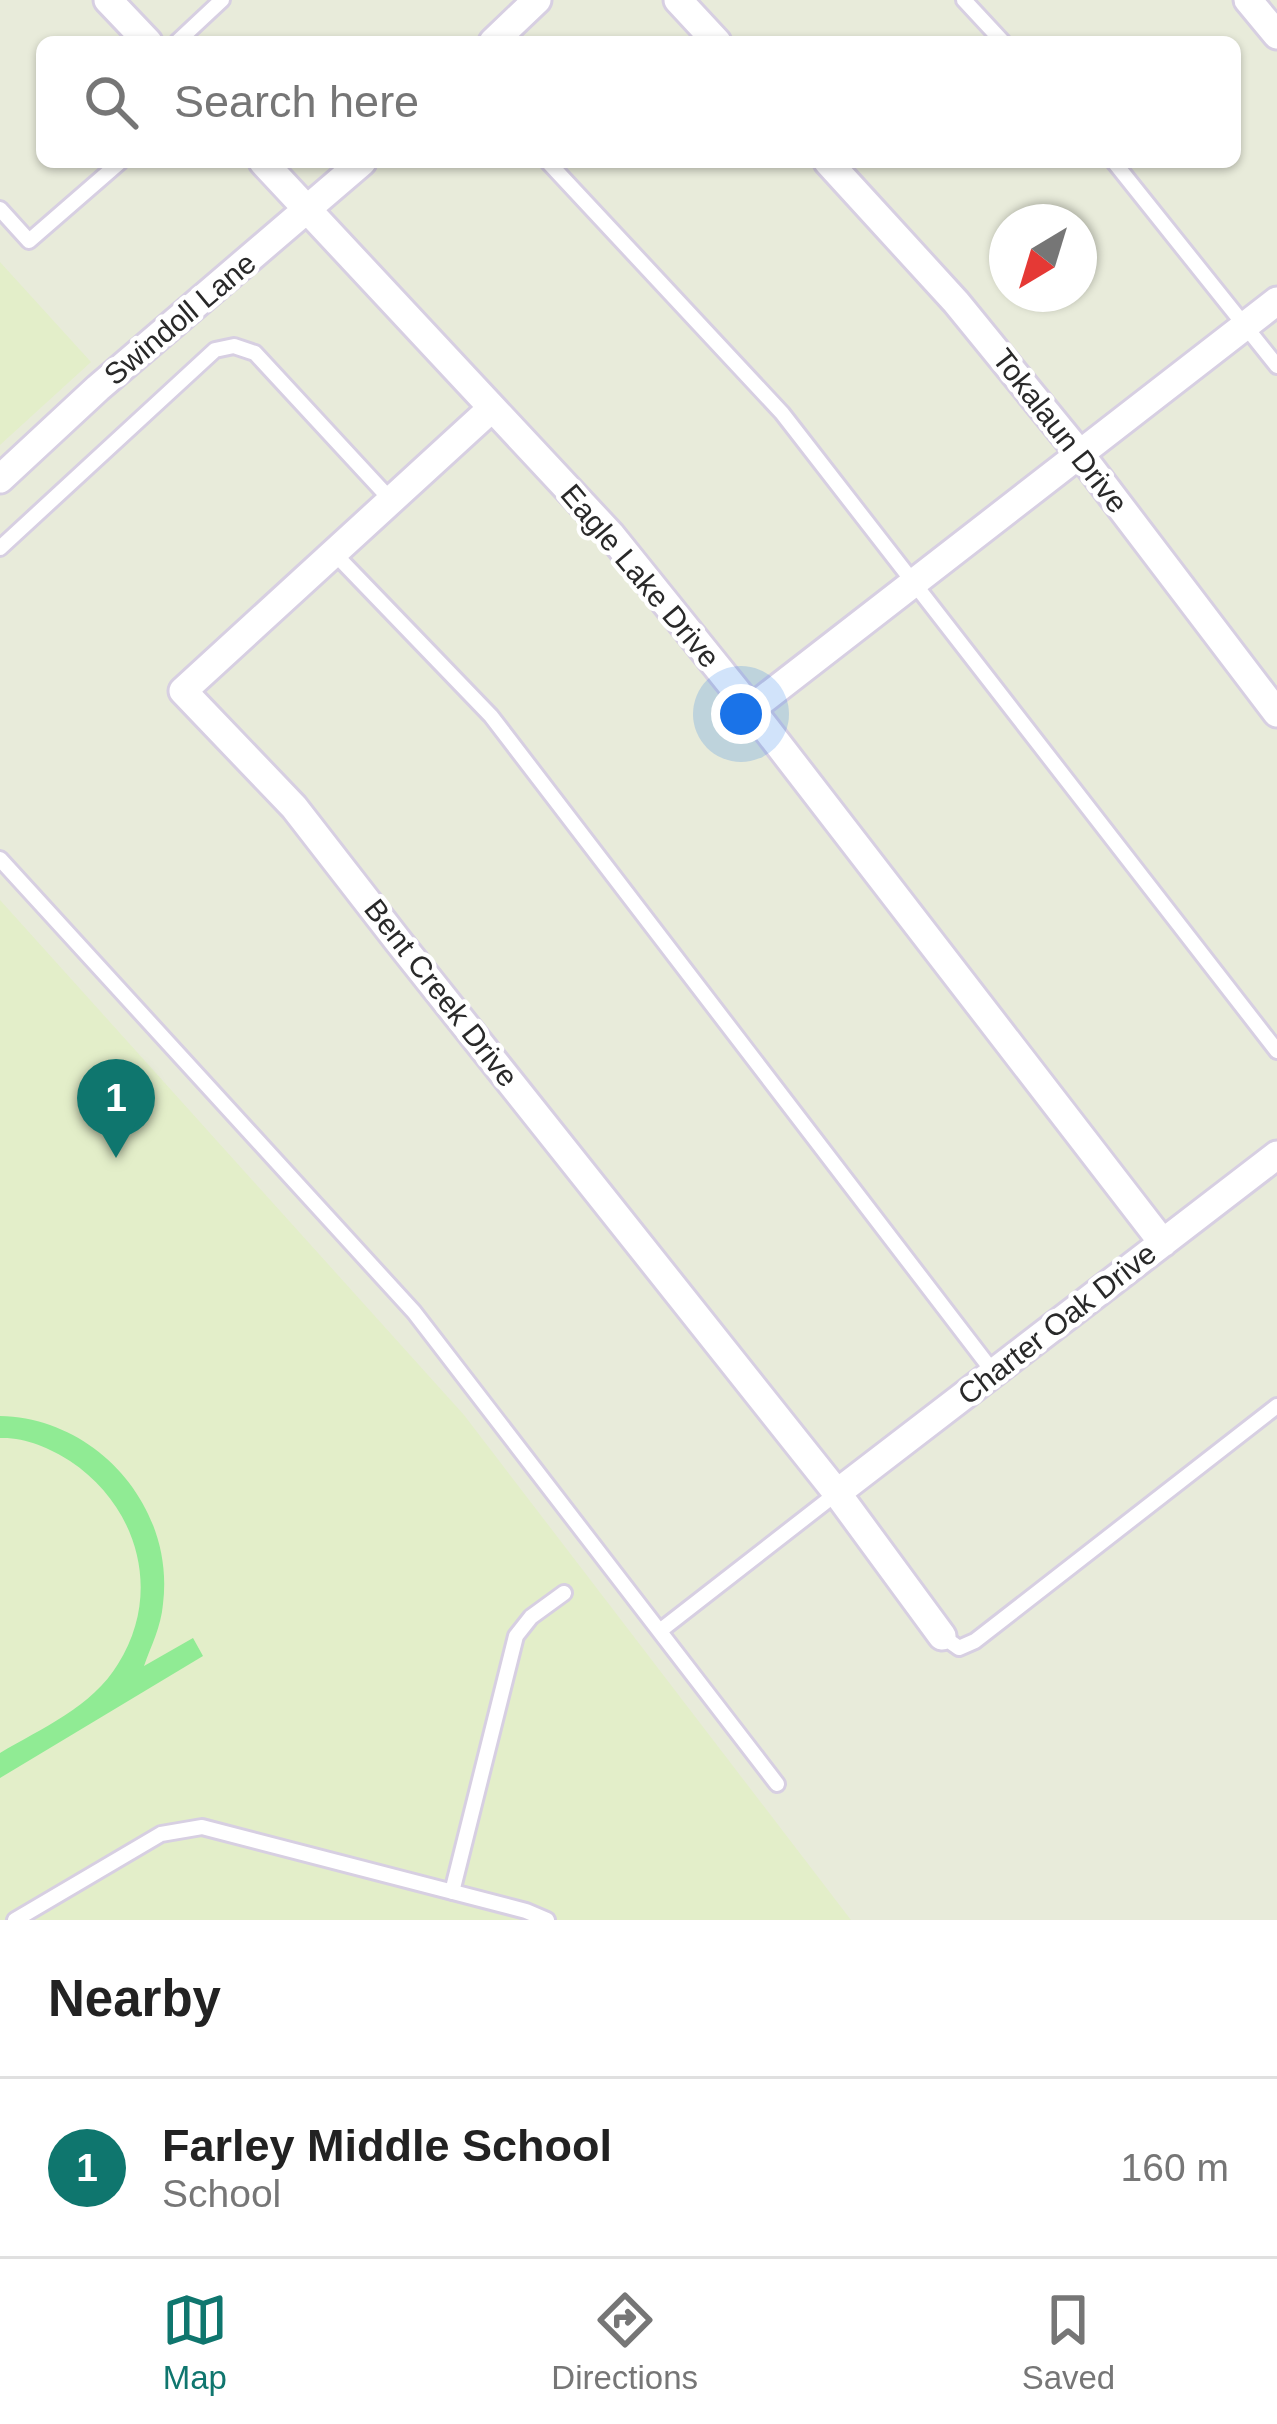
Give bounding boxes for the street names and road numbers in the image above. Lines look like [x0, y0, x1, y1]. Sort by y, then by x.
street label: Swindoll Lane [98, 246, 262, 391]
street label: Tokalaun Drive [986, 342, 1134, 519]
street label: Eagle Lake Drive [554, 478, 726, 674]
street label: Bent Creek Drive [358, 893, 525, 1093]
street label: Charter Oak Drive [951, 1236, 1162, 1411]

